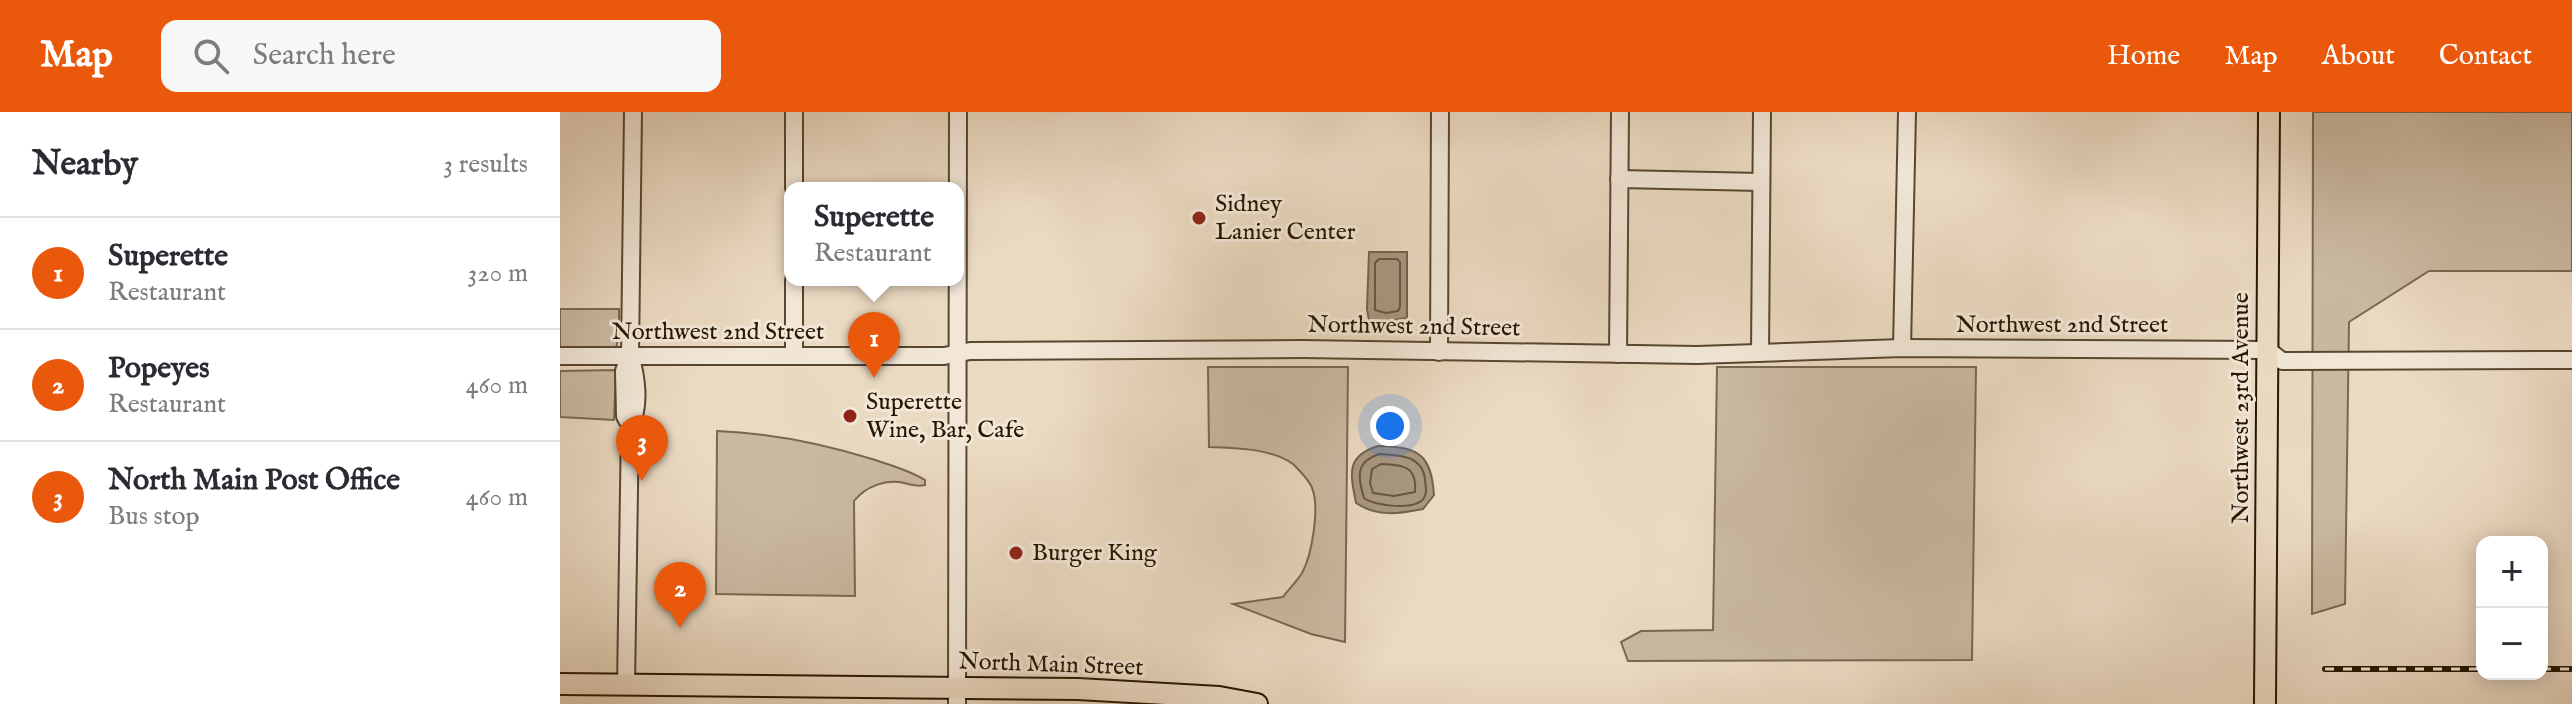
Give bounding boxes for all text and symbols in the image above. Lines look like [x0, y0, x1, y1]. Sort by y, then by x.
search box [161, 20, 721, 92]
text: Map [40, 32, 113, 80]
icon: search [189, 34, 233, 78]
text: Search here [253, 37, 396, 75]
text: Home [2107, 39, 2180, 74]
text: Map [2224, 39, 2278, 74]
text: About [2322, 39, 2395, 74]
text: Contact [2439, 39, 2532, 74]
text: Nearby [32, 143, 138, 186]
text: 3 results [443, 148, 528, 181]
popup [784, 182, 964, 286]
place label: Sidney Lanier Center [1215, 189, 1356, 248]
text: Superette [814, 199, 934, 237]
marker: Sidney Lanier Center [1190, 209, 1208, 227]
text: Restaurant [814, 237, 932, 270]
text: Superette [108, 238, 228, 276]
text: 1 [53, 257, 63, 290]
text: 320 m [468, 257, 528, 290]
text: Restaurant [108, 276, 226, 309]
street label: Northwest 23rd Avenue [2226, 292, 2257, 524]
street label: Northwest 2nd Street [1307, 310, 1521, 344]
street label: Northwest 2nd Street [1956, 310, 2168, 341]
pin: 1 [848, 312, 900, 378]
street label: Northwest 2nd Street [612, 317, 824, 348]
text: Popeyes [108, 350, 210, 388]
text: 2 [52, 369, 64, 402]
text: 460 m [466, 369, 528, 402]
place label: Superette Wine, Bar, Cafe [866, 387, 1024, 446]
text: Restaurant [108, 388, 226, 421]
your location [1370, 406, 1410, 446]
marker: Superette Wine, Bar, Cafe [841, 407, 859, 425]
pin: 3 [616, 415, 668, 481]
text: North Main Post Office [108, 462, 400, 500]
text: 3 [53, 481, 63, 514]
text: 460 m [466, 481, 528, 514]
text: Bus stop [108, 500, 200, 533]
map controls [2476, 536, 2548, 680]
button: + [2476, 536, 2548, 608]
place label: Burger King [1032, 538, 1158, 569]
marker: Burger King [1007, 544, 1025, 562]
pin: 2 [654, 562, 706, 628]
button: − [2476, 608, 2548, 680]
street label: North Main Street [958, 646, 1144, 684]

